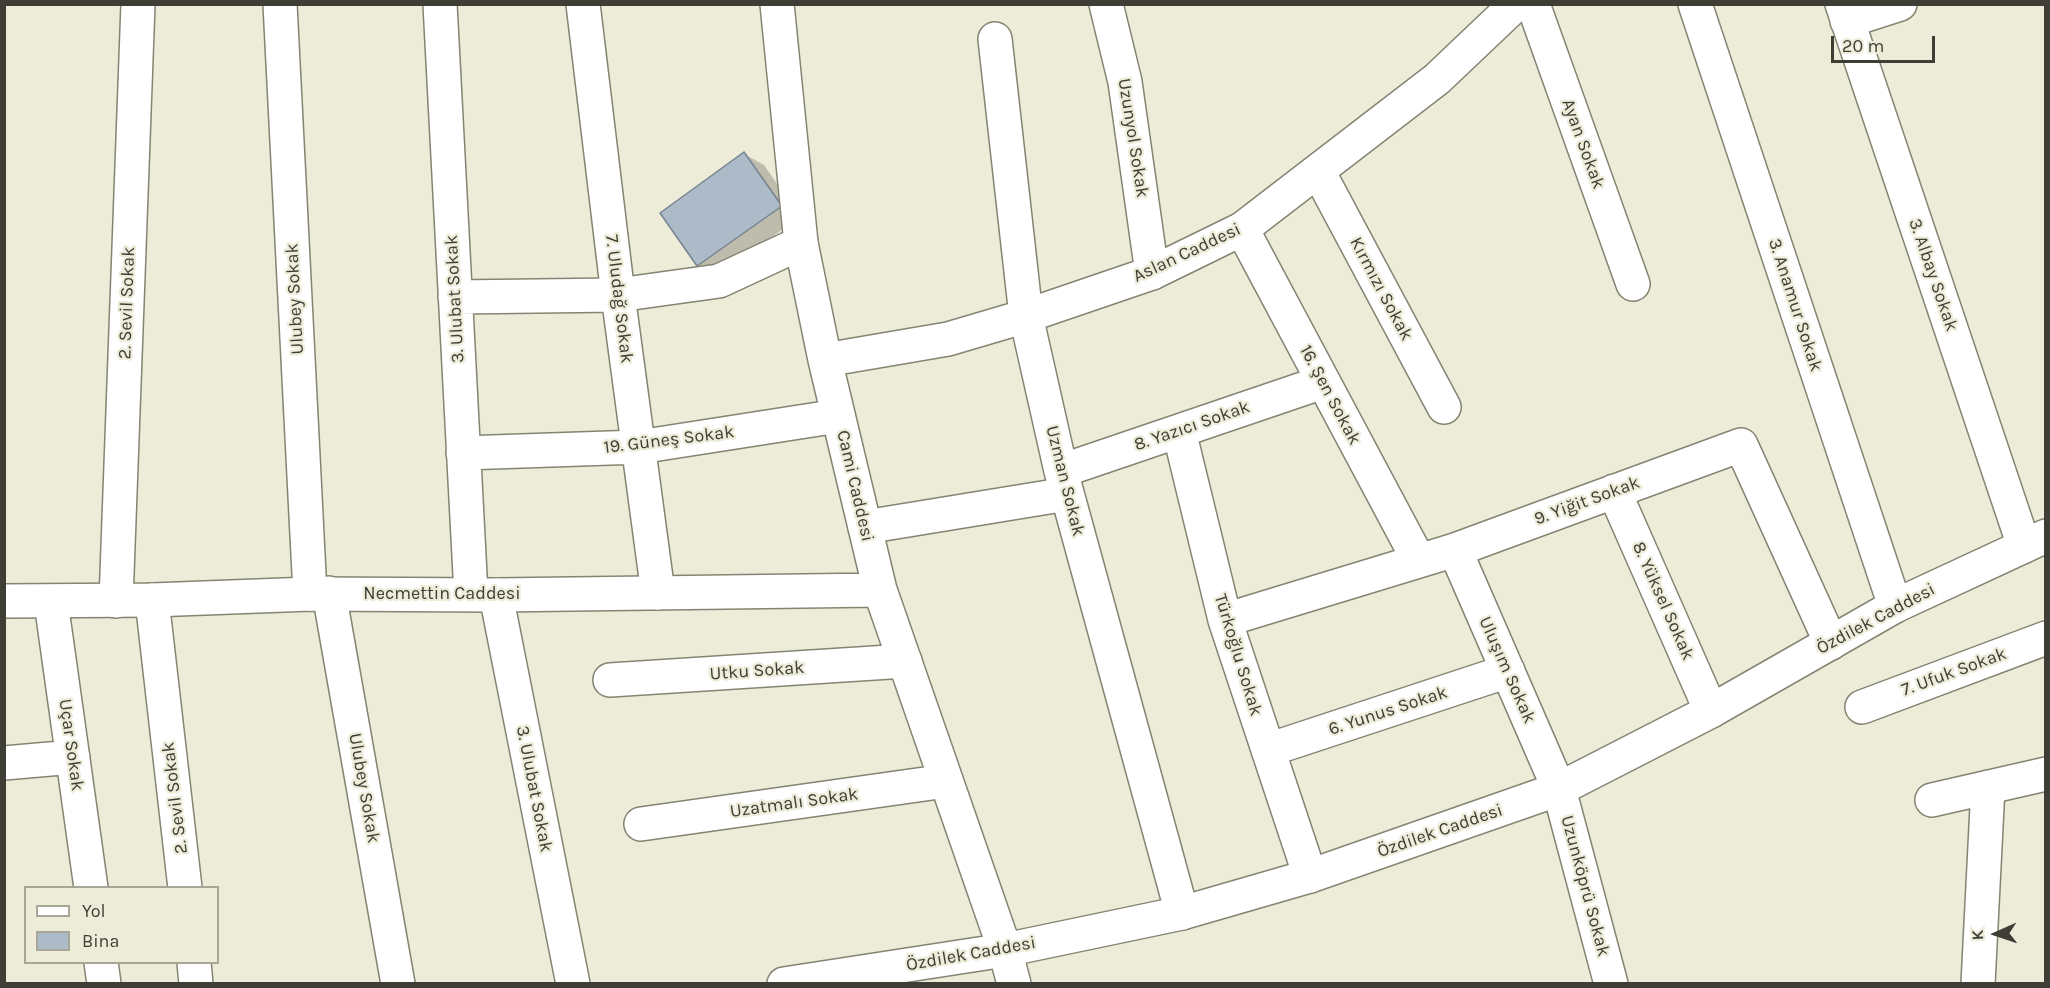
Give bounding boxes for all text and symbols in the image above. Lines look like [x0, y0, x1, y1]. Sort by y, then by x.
scale bar [1834, 24, 1938, 62]
text: 20 m [1842, 35, 1884, 57]
street label: Uzunyol Sokak [1113, 77, 1153, 199]
street label: Ayan Sokak [1557, 96, 1609, 192]
street label: 3. Albay Sokak [1904, 216, 1962, 334]
street label: Aslan Caddesi [1130, 219, 1244, 287]
street label: 7. Uludağ Sokak [600, 233, 638, 365]
street label: 3. Ulubat Sokak [441, 234, 469, 364]
street label: Kırmızı Sokak [1345, 234, 1417, 344]
street label: 3. Anamur Sokak [1763, 236, 1827, 374]
street label: Ulubey Sokak [281, 243, 309, 355]
street label: 2. Sevil Sokak [114, 246, 140, 360]
street label: 16. Şen Sokak [1295, 341, 1365, 449]
street label: 8. Yazıcı Sokak [1131, 396, 1253, 456]
street label: 19. Güneş Sokak [603, 421, 735, 459]
street label: Uzman Sokak [1041, 424, 1089, 538]
street label: Cami Caddesi [832, 428, 878, 544]
street label: 9. Yiğit Sokak [1531, 472, 1643, 530]
street label: 8. Yüksel Sokak [1627, 539, 1699, 663]
street label: Özdilek Caddesi [1813, 579, 1939, 659]
street label: Necmettin Caddesi [363, 583, 521, 605]
street label: Türkoğlu Sokak [1209, 591, 1267, 719]
street label: Uluşım Sokak [1474, 613, 1540, 727]
street label: 7. Ufuk Sokak [1899, 643, 2009, 701]
street label: Utku Sokak [709, 657, 805, 685]
street label: 6. Yunus Sokak [1326, 682, 1450, 740]
street label: Uçar Sokak [54, 698, 88, 792]
street label: 3. Ulubat Sokak [511, 724, 557, 854]
street label: Ulubey Sokak [344, 731, 384, 845]
street label: 2. Sevil Sokak [157, 741, 193, 855]
street label: Uzatmalı Sokak [728, 783, 860, 823]
street label: Özdilek Caddesi [1374, 799, 1506, 863]
street label: Uzunköprü Sokak [1556, 813, 1614, 959]
legend [24, 886, 219, 964]
text: Yol [82, 900, 106, 922]
north arrow [1966, 904, 2026, 964]
text: K [1968, 929, 1987, 941]
text: Bina [82, 930, 119, 952]
street label: Özdilek Caddesi [905, 932, 1037, 976]

